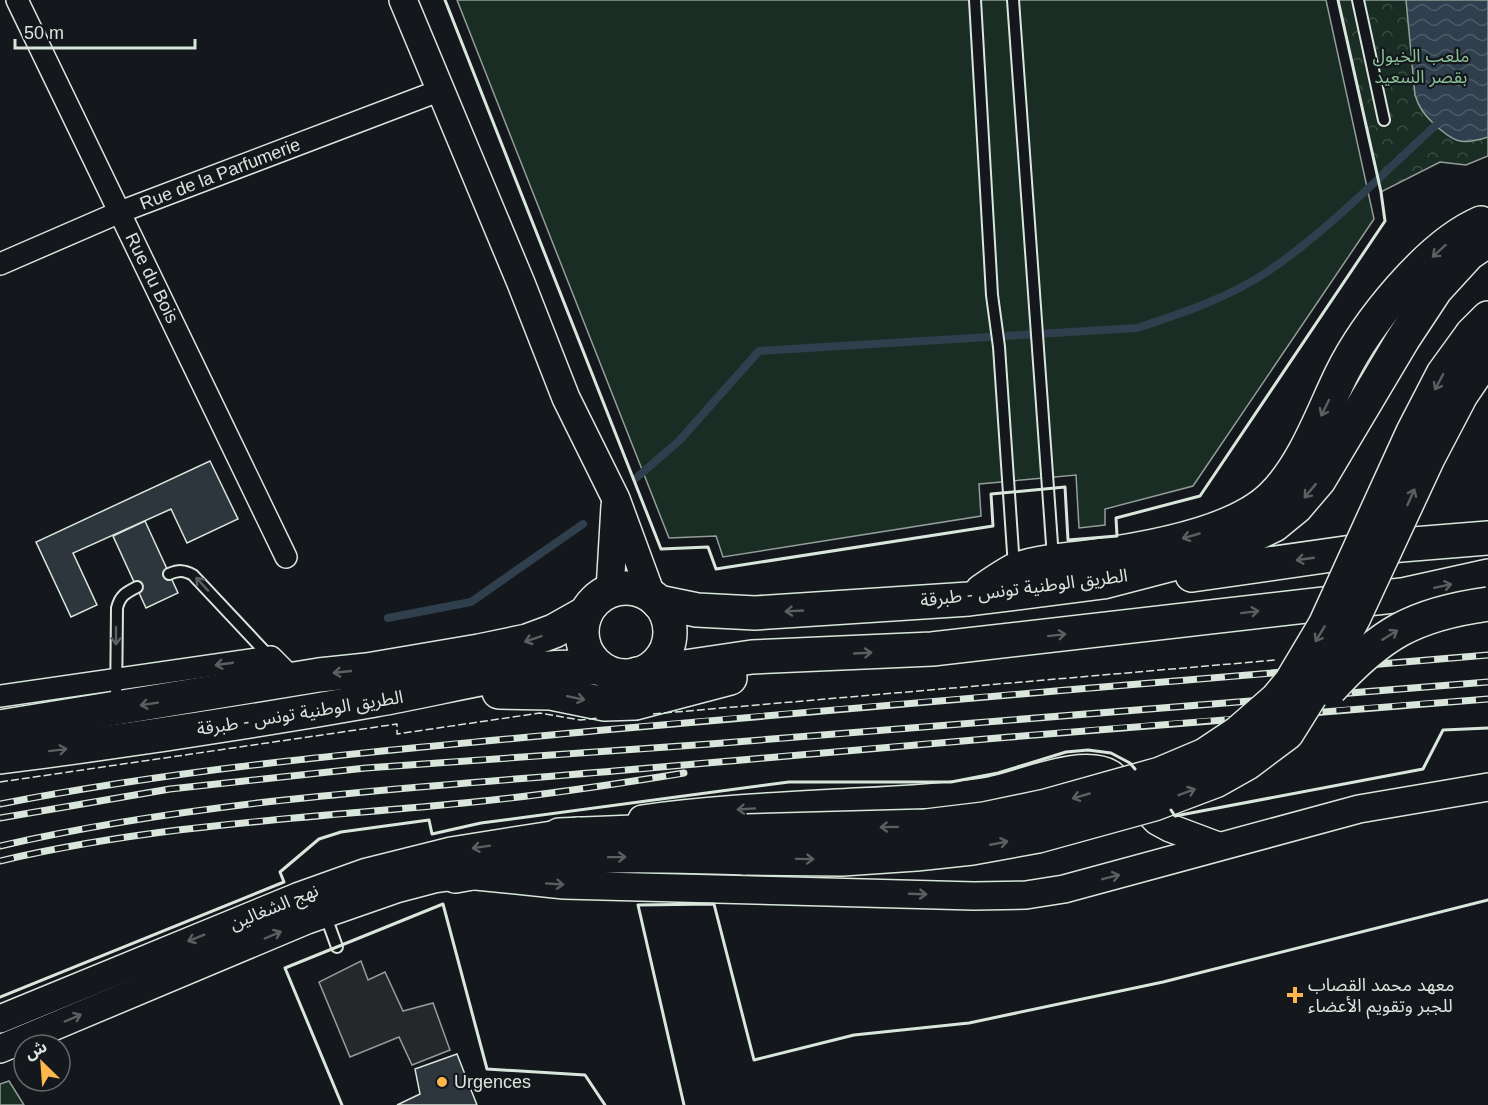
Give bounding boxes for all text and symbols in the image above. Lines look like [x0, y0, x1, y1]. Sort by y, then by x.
scale bar [15, 12, 195, 50]
text: 50 m [24, 23, 64, 43]
park label: ملعب الخيول بقصر السعيد [1372, 46, 1470, 88]
street label: Rue de la Parfumerie [137, 134, 303, 214]
street label: Rue du Bois [122, 230, 182, 326]
one-way arrow [1432, 244, 1447, 258]
one-way arrow [1433, 373, 1444, 391]
one-way arrow [1319, 398, 1331, 416]
one-way arrow [1303, 483, 1316, 499]
one-way arrow [1405, 488, 1417, 506]
one-way arrow [1182, 531, 1201, 542]
one-way arrow [1295, 553, 1315, 564]
street label: الطريق الوطنية تونس - طبرقة [919, 565, 1129, 612]
one-way arrow [195, 577, 209, 592]
one-way arrow [1433, 580, 1453, 591]
one-way arrow [785, 605, 805, 616]
one-way arrow [1240, 607, 1260, 618]
one-way arrow [111, 625, 122, 645]
one-way arrow [1313, 625, 1325, 642]
one-way arrow [1381, 628, 1398, 640]
one-way arrow [1046, 629, 1066, 640]
one-way arrow [525, 634, 543, 645]
one-way arrow [852, 647, 872, 658]
one-way arrow [215, 659, 234, 670]
one-way arrow [332, 667, 352, 678]
street label: الطريق الوطنية تونس - طبرقة [195, 687, 405, 740]
one-way arrow [565, 693, 585, 704]
one-way arrow [140, 698, 160, 709]
one-way arrow [48, 744, 67, 755]
one-way arrow [1177, 786, 1195, 797]
one-way arrow [1072, 791, 1091, 803]
one-way arrow [737, 804, 757, 815]
one-way arrow [880, 821, 900, 833]
one-way arrow [988, 837, 1008, 848]
one-way arrow [471, 841, 491, 852]
one-way arrow [607, 851, 627, 862]
one-way arrow [794, 853, 814, 865]
one-way arrow [1101, 870, 1120, 882]
one-way arrow [545, 879, 565, 890]
street label: نهج الشغالين [227, 880, 322, 937]
one-way arrow [908, 889, 928, 900]
one-way arrow [263, 929, 281, 940]
one-way arrow [188, 933, 206, 944]
place label: معهد محمد القصاب للجبر وتقويم الأعضاء [1308, 975, 1455, 1019]
marker: معهد محمد القصاب للجبر وتقويم الأعضاء [1286, 986, 1304, 1004]
one-way arrow [64, 1012, 82, 1023]
north arrow [12, 1033, 72, 1093]
text: ش [22, 1037, 50, 1063]
place label: Urgences [454, 1072, 531, 1092]
marker: Urgences [435, 1075, 449, 1089]

